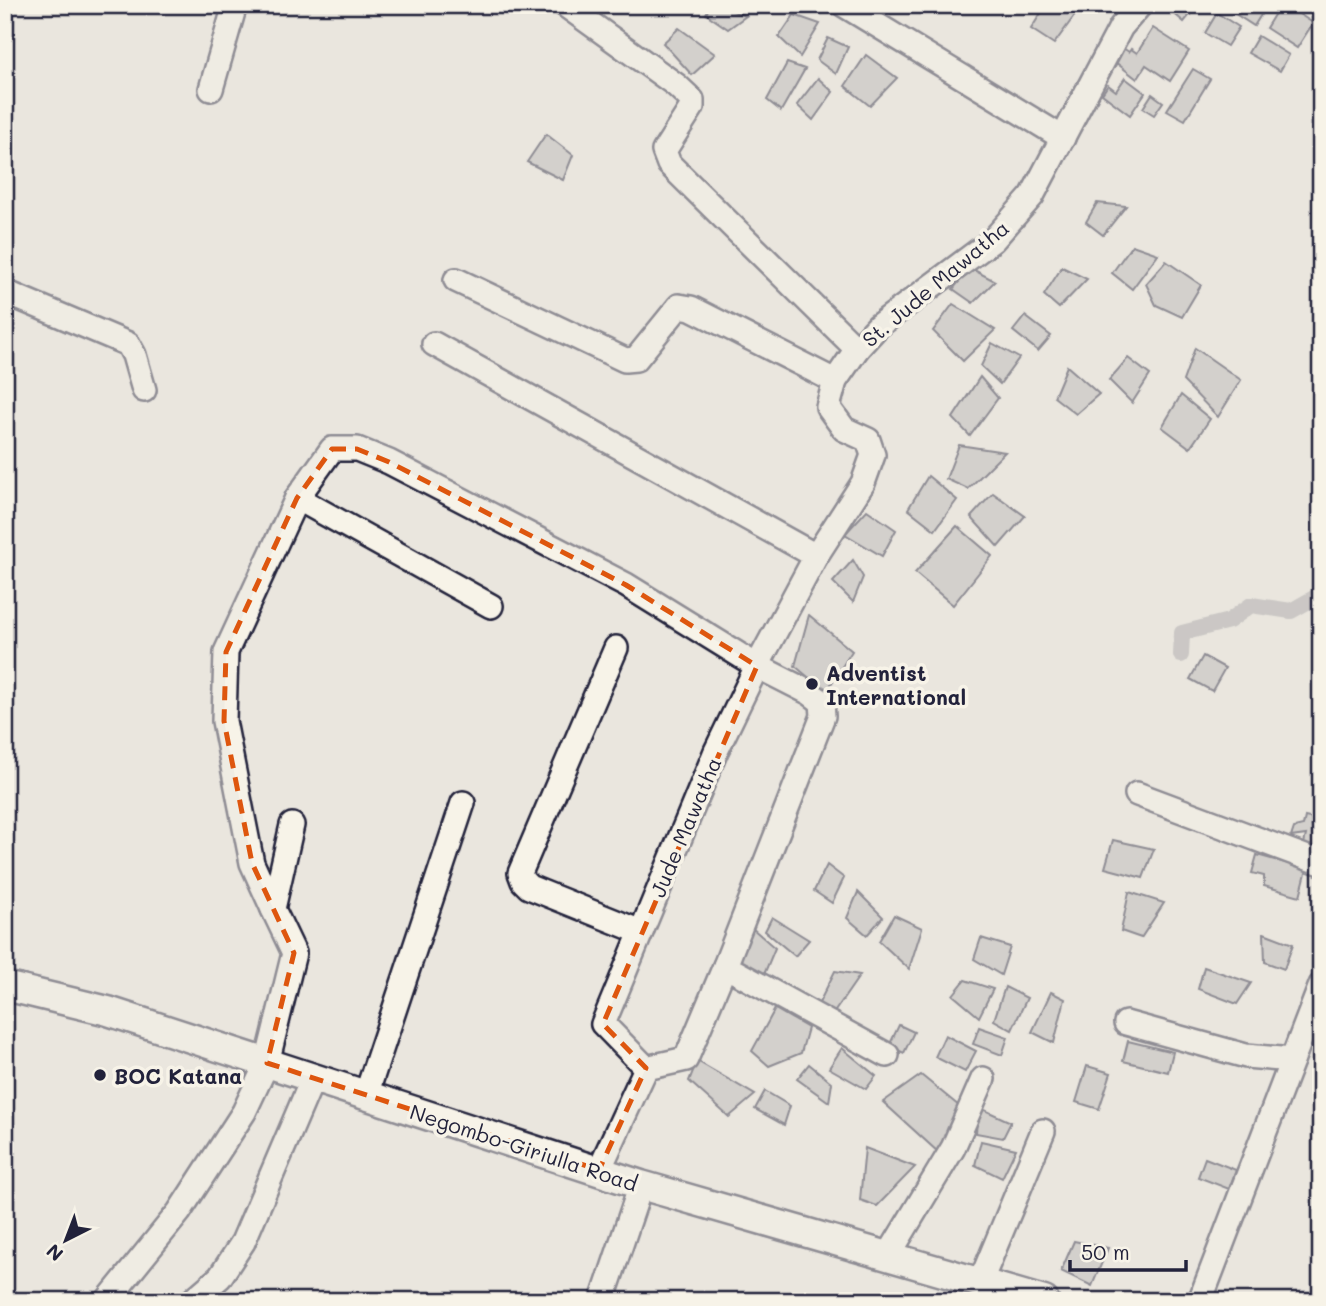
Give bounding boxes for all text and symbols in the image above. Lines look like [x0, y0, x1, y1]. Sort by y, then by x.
street label: St. Jude Mawatha [856, 214, 1014, 352]
place label: Adventist International [826, 659, 966, 710]
marker: Adventist International [804, 676, 820, 692]
street label: Jude Mawatha [643, 753, 727, 901]
place label: BOC Katana [114, 1062, 242, 1089]
marker: BOC Katana [92, 1067, 108, 1083]
street label: Negombo-Giriulla Road [407, 1097, 641, 1197]
north arrow [32, 1204, 102, 1274]
scale bar [1070, 1229, 1186, 1273]
text: 50 m [1081, 1238, 1130, 1265]
text: N [41, 1239, 68, 1267]

